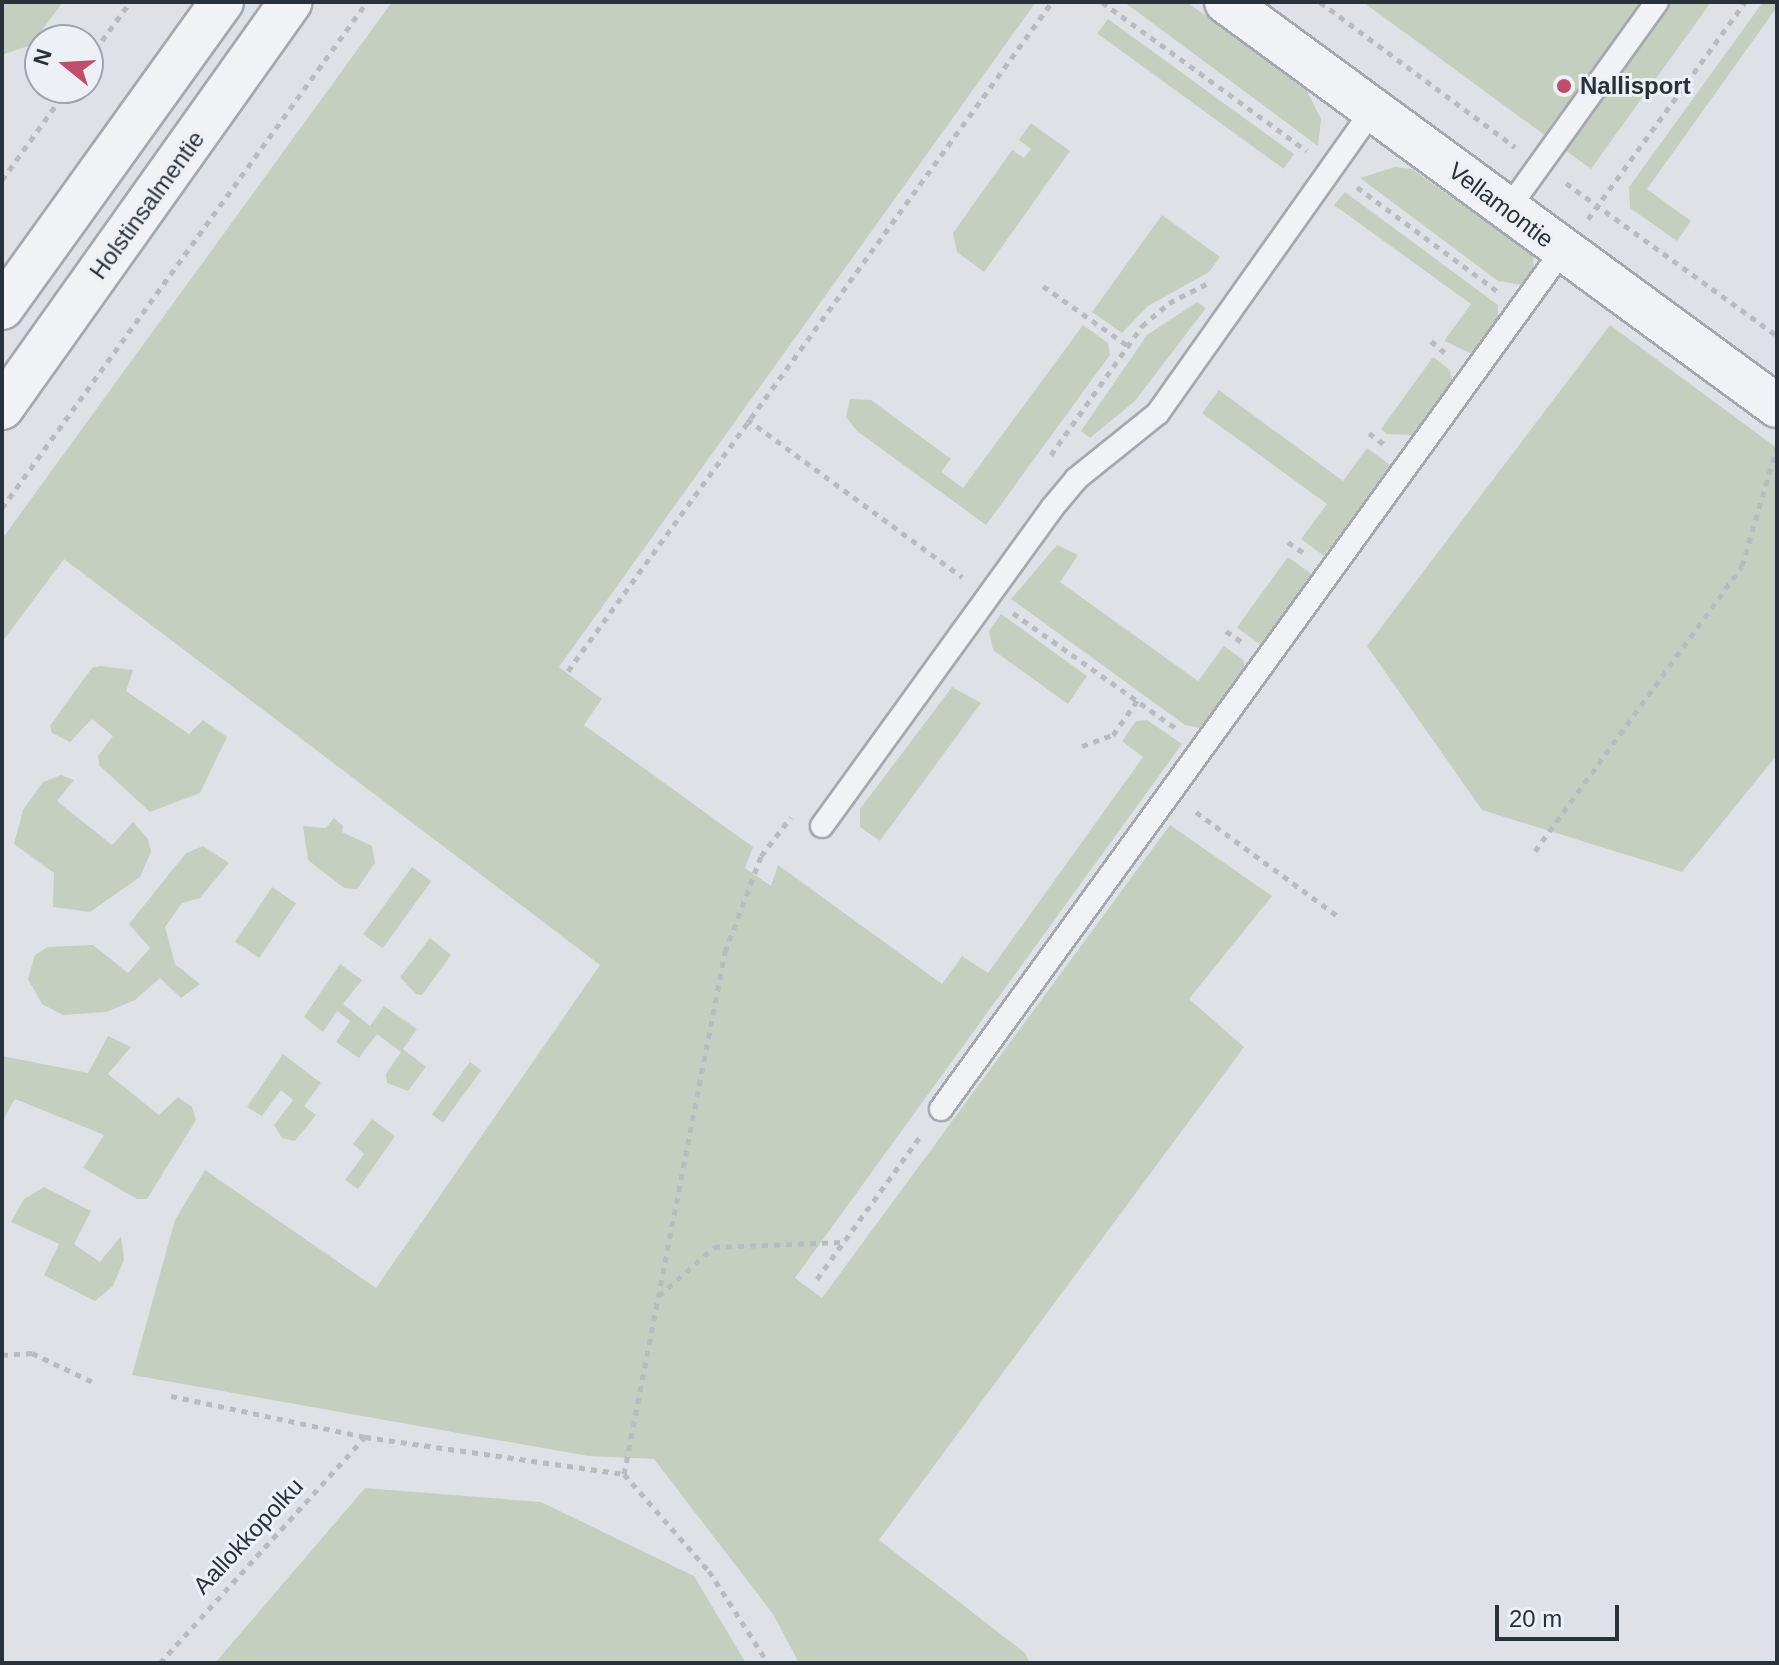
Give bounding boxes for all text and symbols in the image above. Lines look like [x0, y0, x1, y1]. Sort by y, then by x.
north arrow [24, 24, 104, 104]
text: N [28, 46, 57, 68]
place label: Nallisport [1580, 72, 1691, 100]
marker: Nallisport [1555, 77, 1573, 95]
street label: Holstinsalmentie [84, 125, 210, 285]
street label: Vellamontie [1443, 156, 1559, 254]
street label: Aallokkopolku [187, 1472, 309, 1600]
scale bar [1499, 1589, 1623, 1639]
text: 20 m [1509, 1605, 1562, 1632]

